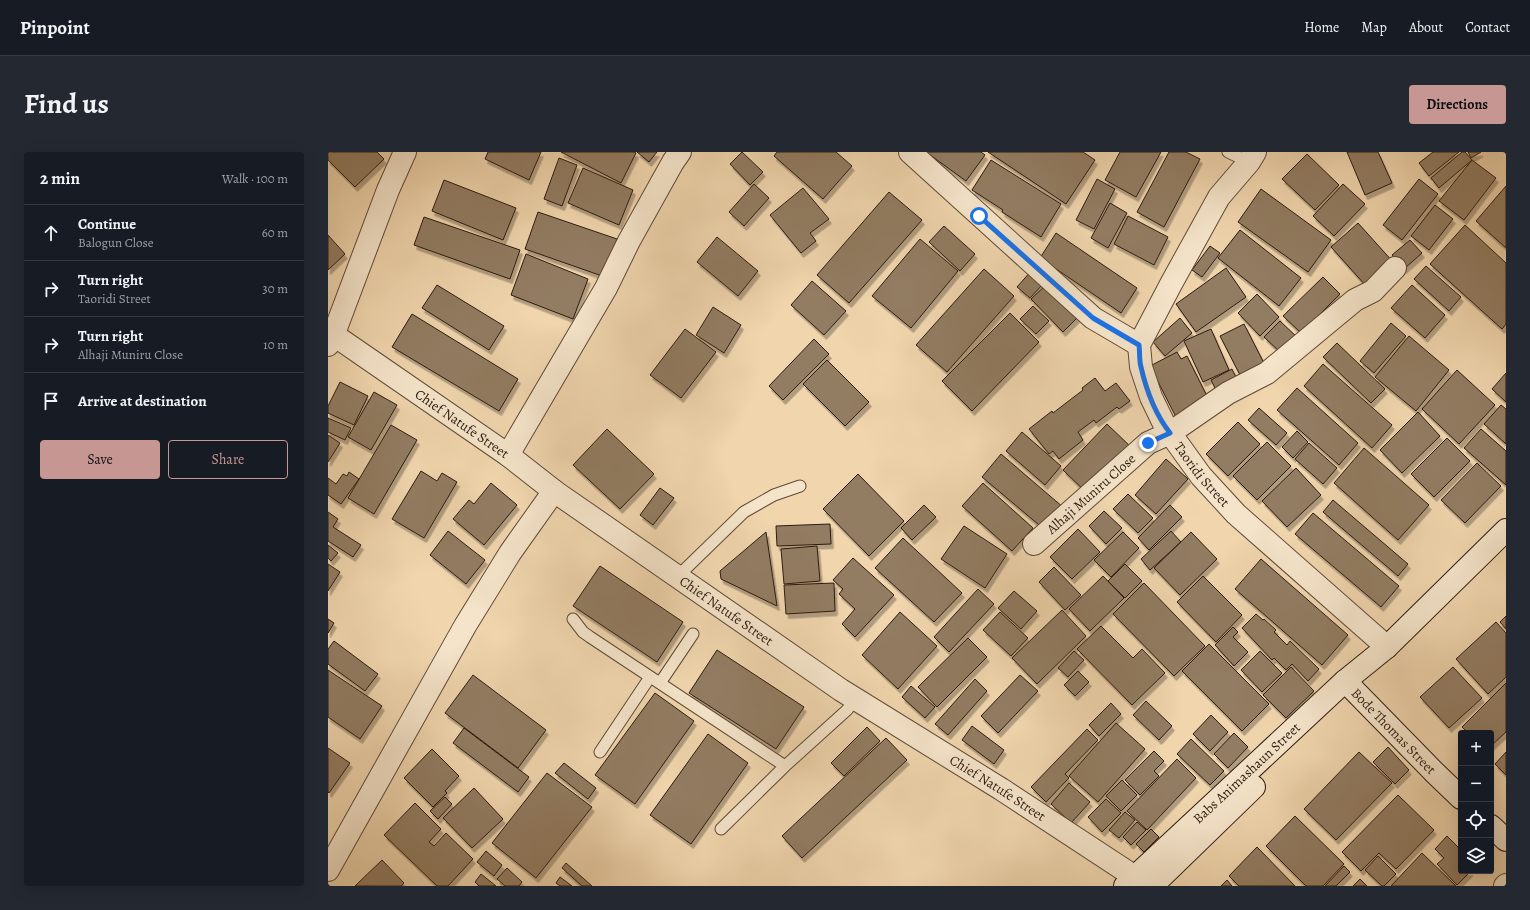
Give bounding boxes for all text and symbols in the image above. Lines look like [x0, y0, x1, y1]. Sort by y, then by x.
text: Pinpoint [20, 15, 90, 41]
text: Home [1304, 18, 1339, 37]
text: Map [1361, 18, 1387, 37]
text: About [1409, 18, 1443, 37]
text: Contact [1465, 18, 1510, 37]
text: Find us [24, 85, 109, 123]
button: Directions [1409, 85, 1506, 124]
text: 2 min [40, 167, 80, 190]
text: Walk · 100 m [222, 170, 288, 187]
route start [970, 207, 988, 225]
text: Continue [78, 214, 136, 234]
icon: ahead [40, 222, 62, 244]
text: 60 m [262, 224, 288, 241]
text: Balogun Close [78, 234, 154, 251]
text: Turn right [78, 270, 143, 290]
icon: right [40, 278, 62, 300]
text: 30 m [262, 280, 288, 297]
text: Taoridi Street [78, 290, 151, 307]
text: Turn right [78, 326, 143, 346]
icon: right [40, 334, 62, 356]
text: 10 m [263, 336, 288, 353]
text: Alhaji Muniru Close [78, 346, 183, 363]
street label: Chief Natufe Street [411, 385, 513, 463]
icon: arrive [40, 390, 62, 412]
text: Arrive at destination [78, 391, 207, 411]
route end [1139, 434, 1157, 452]
street label: Taoridi Street [1170, 438, 1234, 512]
button: Save [40, 440, 160, 479]
button: Share [168, 440, 288, 479]
street label: Alhaji Muniru Close [1042, 449, 1140, 539]
street label: Chief Natufe Street [676, 572, 777, 651]
street label: Bode Thomas Street [1347, 684, 1440, 779]
street label: Babs Animashaun Street [1189, 718, 1305, 828]
map controls [1458, 730, 1494, 874]
button: + [1458, 730, 1494, 766]
street label: Chief Natufe Street [946, 751, 1050, 826]
button: − [1458, 766, 1494, 802]
button: locate [1458, 802, 1494, 838]
button: layers [1458, 838, 1494, 874]

